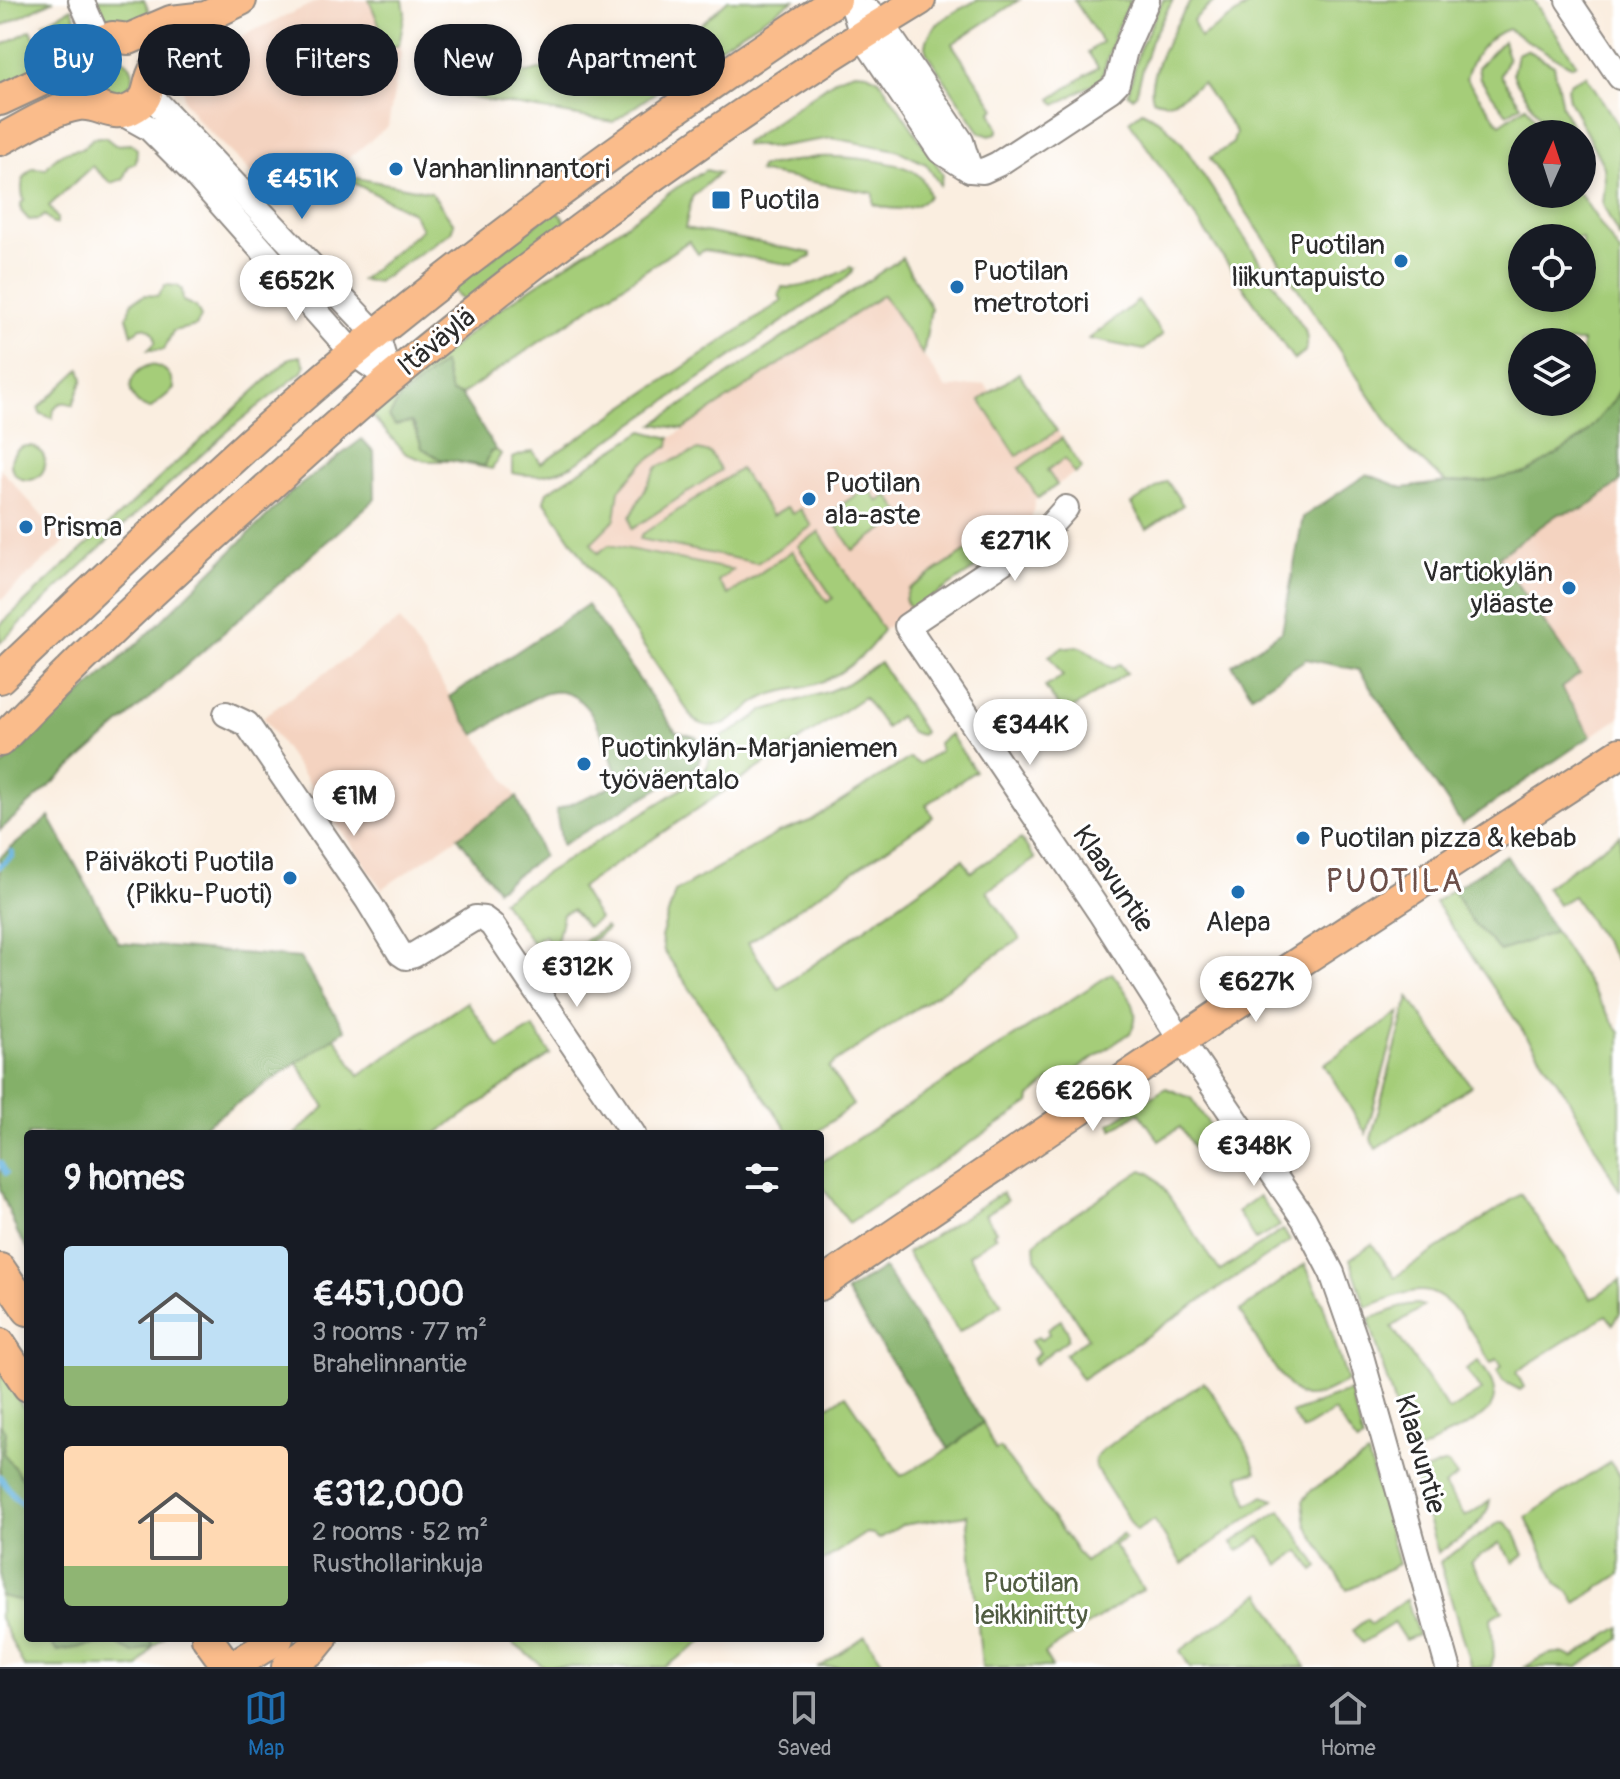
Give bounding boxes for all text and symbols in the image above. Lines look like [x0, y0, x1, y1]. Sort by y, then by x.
chip: Buy [24, 24, 122, 96]
chip: Rent [138, 24, 250, 96]
chip: Filters [266, 24, 398, 96]
chip: New [414, 24, 522, 96]
chip: Apartment [538, 24, 725, 96]
north arrow [1508, 120, 1596, 208]
map controls [1508, 120, 1596, 416]
place label: Vanhanlinnantori [412, 152, 610, 187]
pin: €451K [246, 153, 358, 221]
marker: Vanhanlinnantori [387, 160, 405, 178]
text: €451K [266, 163, 338, 195]
place label: Puotila [739, 183, 820, 218]
marker: Puotila [710, 189, 732, 211]
button: locate [1508, 224, 1596, 312]
place label: Puotilan liikuntapuisto [1232, 228, 1385, 295]
marker: Puotilan liikuntapuisto [1392, 252, 1410, 270]
place label: Puotilan metrotori [973, 254, 1089, 321]
pin: €652K [240, 255, 352, 323]
text: €652K [258, 265, 334, 297]
marker: Puotilan metrotori [948, 278, 966, 296]
street label: Itäväylä [391, 300, 483, 384]
button: layers [1508, 328, 1596, 416]
place label: Puotilan ala-aste [825, 466, 921, 533]
marker: Puotilan ala-aste [800, 490, 818, 508]
place label: Prisma [42, 510, 122, 545]
pin: €271K [959, 515, 1071, 583]
marker: Prisma [17, 518, 35, 536]
text: €271K [979, 525, 1051, 557]
place label: Vartiokylän yläaste [1422, 555, 1553, 622]
marker: Vartiokylän yläaste [1560, 579, 1578, 597]
pin: €344K [974, 699, 1086, 767]
text: €344K [991, 709, 1069, 741]
place label: Puotinkylän-Marjaniemen työväentalo [599, 731, 898, 798]
marker: Puotinkylän-Marjaniemen työväentalo [575, 755, 593, 773]
pin: €1M [315, 770, 393, 838]
text: €1M [331, 780, 377, 812]
street label: Klaavuntie [1064, 819, 1162, 939]
place label: Puotilan pizza & kebab [1319, 821, 1577, 856]
marker: Puotilan pizza & kebab [1294, 829, 1312, 847]
place label: Päiväkoti Puotila (Pikku-Puoti) [84, 845, 274, 912]
district label: PUOTILA [1326, 862, 1464, 902]
marker: Päiväkoti Puotila (Pikku-Puoti) [281, 869, 299, 887]
marker: Alepa [1229, 883, 1247, 901]
place label: Alepa [1206, 905, 1270, 940]
pin: €312K [521, 941, 633, 1009]
text: €312K [541, 951, 613, 983]
pin: €627K [1200, 956, 1312, 1024]
text: €627K [1218, 966, 1294, 998]
pin: €266K [1037, 1065, 1149, 1133]
text: €266K [1054, 1075, 1132, 1107]
pin: €348K [1198, 1120, 1310, 1188]
text: €348K [1216, 1130, 1292, 1162]
icon: filters [740, 1156, 784, 1200]
text: 9 homes [64, 1157, 184, 1200]
text: €451,000 [312, 1273, 464, 1316]
icon: home [128, 1278, 224, 1374]
text: 3 rooms · 77 m² [312, 1316, 487, 1348]
text: Brahelinnantie [312, 1348, 467, 1380]
street label: Klaavuntie [1386, 1391, 1454, 1518]
text: €312,000 [312, 1473, 464, 1516]
icon: home [128, 1478, 224, 1574]
text: 2 rooms · 52 m² [312, 1516, 488, 1548]
text: Rusthollarinkuja [312, 1548, 483, 1580]
park label: Puotilan leikkiniitty [974, 1566, 1088, 1633]
tab: Map [244, 1686, 288, 1762]
tab: Saved [777, 1686, 832, 1762]
tab: Home [1320, 1686, 1376, 1762]

